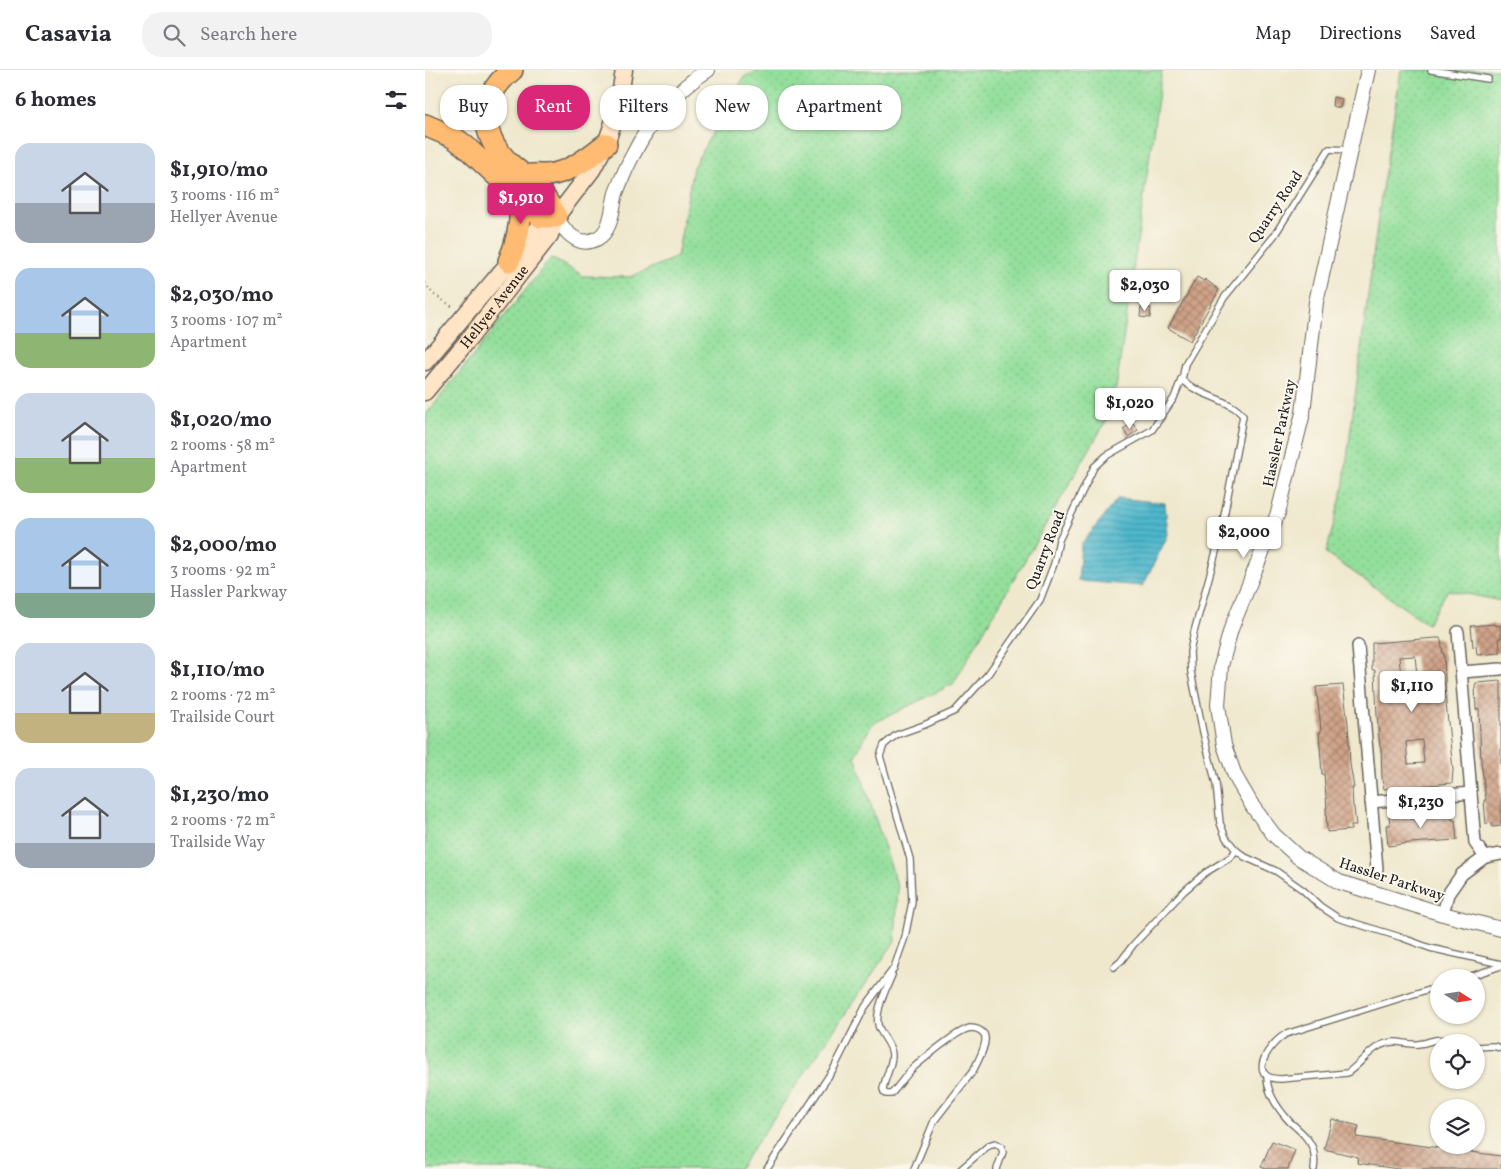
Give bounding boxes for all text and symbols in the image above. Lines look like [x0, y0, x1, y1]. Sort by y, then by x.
search box [142, 12, 492, 57]
text: Casavia [25, 18, 112, 52]
icon: search [160, 21, 188, 49]
text: Search here [200, 22, 297, 48]
text: Map [1255, 22, 1291, 47]
text: Directions [1319, 22, 1402, 47]
text: Saved [1430, 22, 1476, 47]
chip: Buy [440, 85, 507, 130]
chip: Rent [517, 85, 590, 130]
chip: Filters [600, 85, 686, 130]
chip: New [696, 85, 768, 130]
chip: Apartment [778, 85, 901, 130]
text: 6 homes [15, 86, 96, 115]
icon: filters [382, 86, 410, 114]
text: $1,910/mo [170, 156, 268, 185]
icon: home [55, 163, 115, 223]
street label: Quarry Road [1244, 167, 1308, 249]
pin: $1,910 [480, 182, 562, 225]
text: 3 rooms · 116 m² [170, 185, 279, 207]
text: $1,910 [498, 188, 544, 210]
text: Hellyer Avenue [170, 207, 278, 229]
street label: Hellyer Avenue [456, 261, 535, 354]
pin: $2,030 [1104, 270, 1186, 312]
text: $2,030 [1120, 275, 1170, 297]
text: $2,030/mo [170, 281, 274, 310]
icon: home [55, 288, 115, 348]
text: 3 rooms · 107 m² [170, 310, 283, 332]
text: Apartment [170, 332, 247, 354]
street label: Hassler Parkway [1259, 377, 1302, 489]
pin: $1,020 [1089, 388, 1171, 430]
text: $1,020 [1106, 393, 1154, 415]
text: $1,020/mo [170, 406, 272, 435]
icon: home [55, 413, 115, 473]
text: 2 rooms · 58 m² [170, 435, 275, 457]
text: Apartment [170, 457, 247, 479]
street label: Quarry Road [1022, 508, 1071, 594]
pin: $2,000 [1203, 516, 1285, 559]
text: $2,000 [1218, 522, 1270, 544]
text: $2,000/mo [170, 531, 277, 560]
icon: home [55, 538, 115, 598]
text: 3 rooms · 92 m² [170, 560, 276, 582]
text: Hassler Parkway [170, 582, 287, 604]
text: $1,110/mo [170, 656, 265, 685]
icon: home [55, 663, 115, 723]
pin: $1,110 [1371, 670, 1453, 713]
text: $1,110 [1391, 676, 1433, 698]
text: 2 rooms · 72 m² [170, 685, 275, 707]
text: Trailside Court [170, 707, 275, 729]
text: $1,230/mo [170, 781, 269, 810]
pin: $1,230 [1380, 786, 1462, 829]
icon: home [55, 788, 115, 848]
text: $1,230 [1398, 792, 1444, 814]
text: 2 rooms · 72 m² [170, 810, 275, 832]
text: Trailside Way [170, 832, 265, 854]
street label: Hassler Parkway [1336, 853, 1447, 907]
north arrow [1430, 969, 1485, 1024]
map controls [1430, 969, 1485, 1154]
button: locate [1430, 1034, 1485, 1089]
button: layers [1430, 1099, 1485, 1154]

